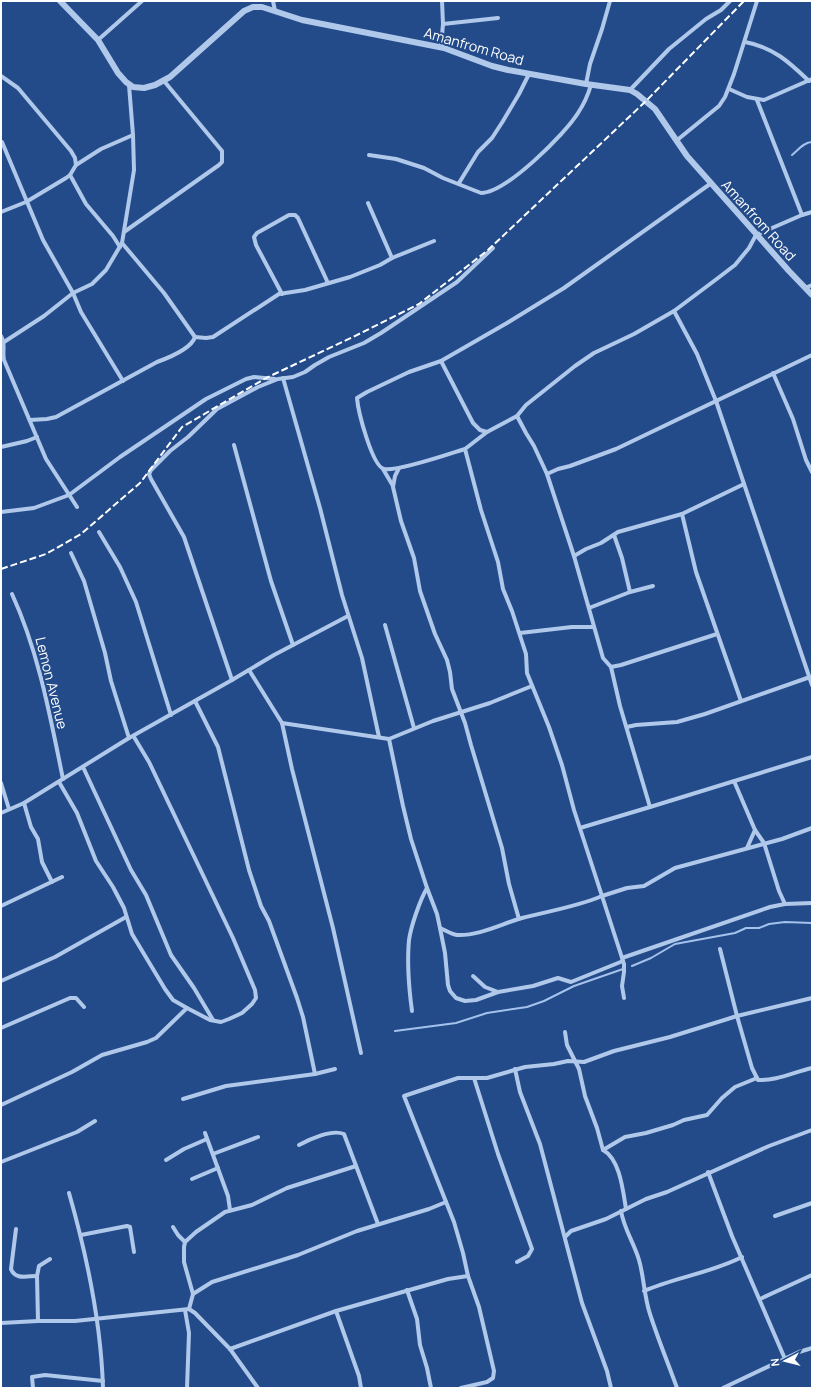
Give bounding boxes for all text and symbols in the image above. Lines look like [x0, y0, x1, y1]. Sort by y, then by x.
street label: Amanfrom Road [422, 23, 526, 69]
street label: Amanfrom Road [718, 175, 800, 265]
street label: Lemon Avenue [31, 635, 73, 731]
north arrow [765, 1341, 805, 1381]
text: N [767, 1357, 783, 1367]

